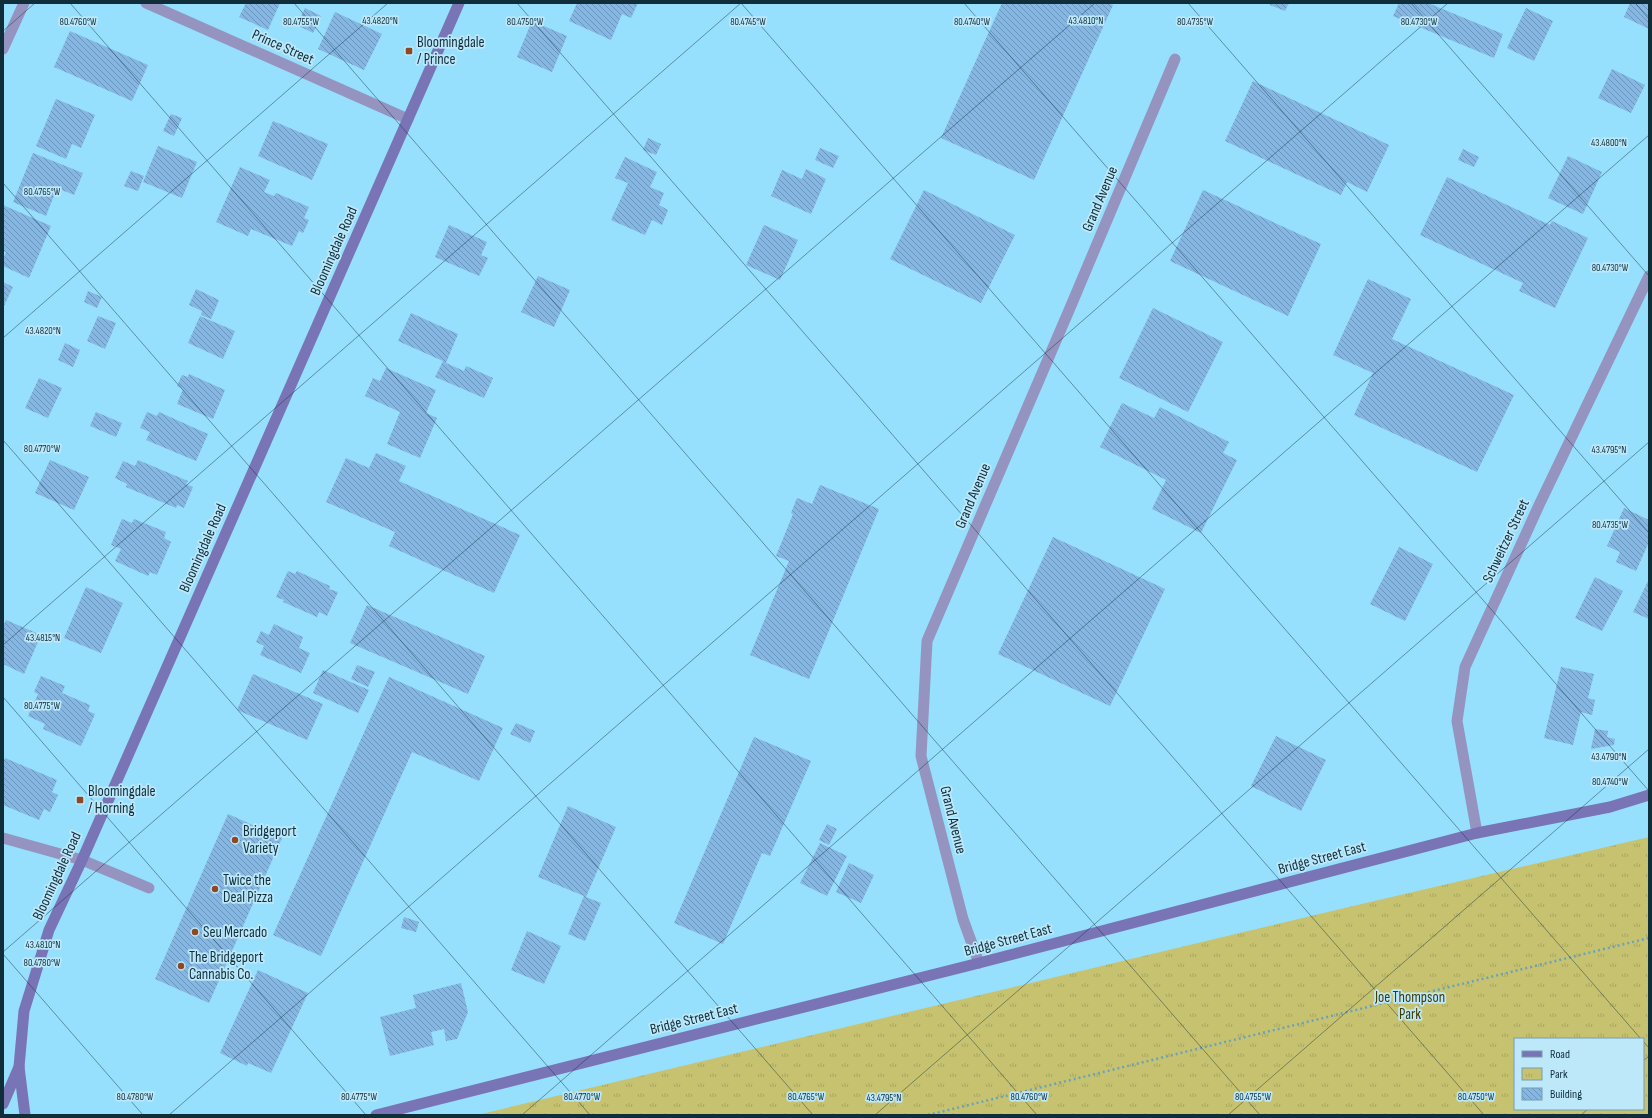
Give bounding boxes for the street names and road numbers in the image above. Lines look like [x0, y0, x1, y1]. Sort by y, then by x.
street label: Prince Street [249, 25, 317, 69]
street label: Grand Avenue [1078, 163, 1122, 235]
street label: Bloomingdale Road [306, 204, 362, 298]
street label: Grand Avenue [951, 460, 995, 532]
street label: Schweitzer Street [1478, 496, 1534, 586]
street label: Bloomingdale Road [175, 501, 231, 595]
street label: Grand Avenue [935, 784, 971, 856]
street label: Bloomingdale Road [28, 829, 86, 923]
street label: Bridge Street East [1276, 837, 1368, 879]
street label: Bridge Street East [962, 919, 1054, 961]
street label: Bridge Street East [648, 999, 740, 1039]

